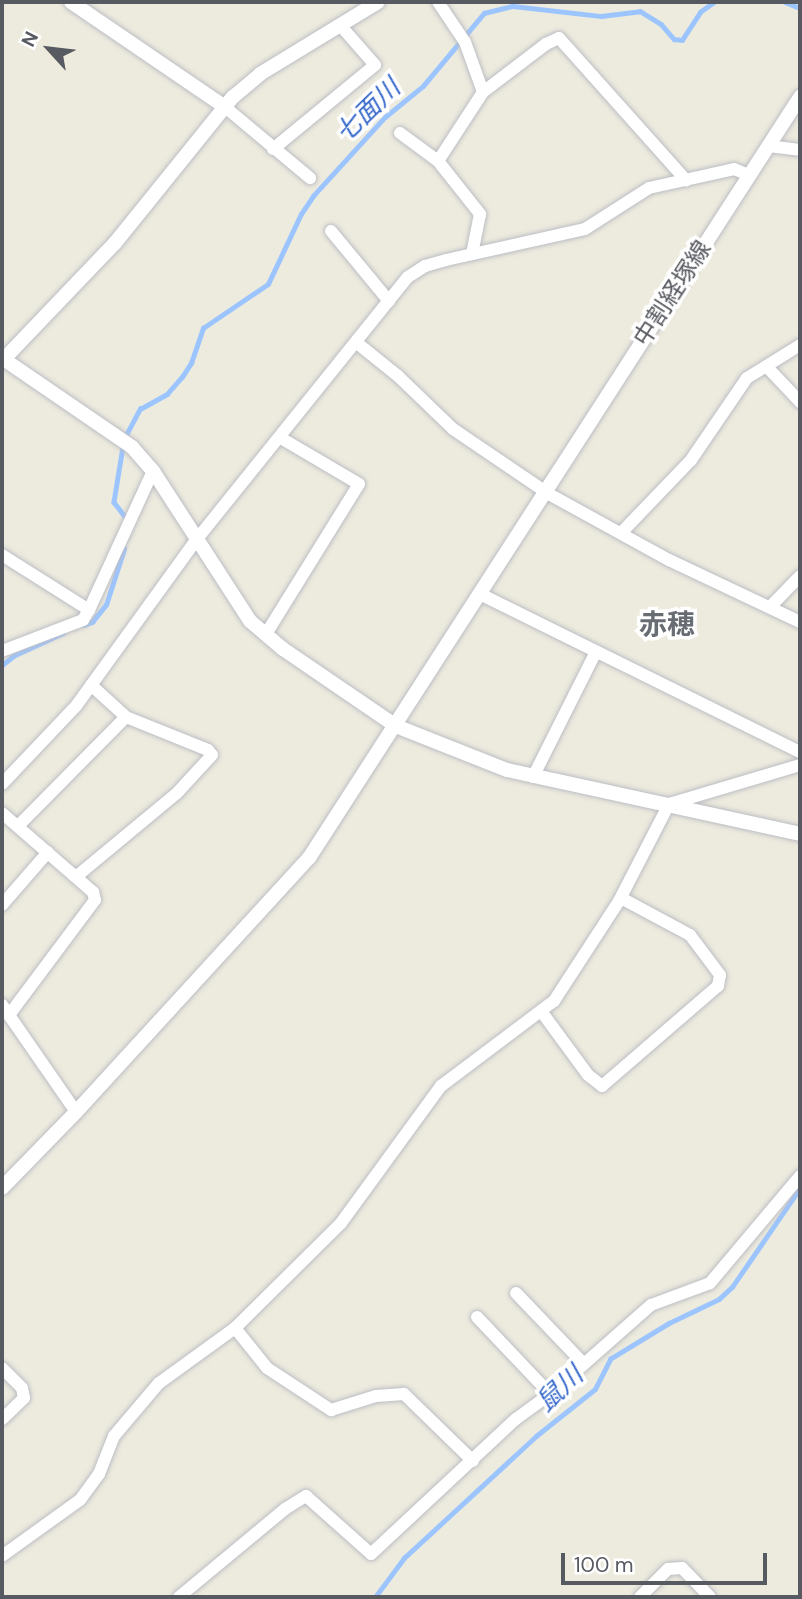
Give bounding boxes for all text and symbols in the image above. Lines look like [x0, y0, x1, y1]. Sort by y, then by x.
north arrow [14, 14, 84, 84]
text: N [16, 27, 44, 51]
water label: 七面川 [329, 73, 407, 149]
street label: 中割経塚線 [627, 235, 717, 351]
district label: 赤穂 [639, 608, 695, 642]
water label: 鼠川 [530, 1360, 590, 1418]
scale bar [564, 1540, 770, 1584]
text: 100 m [574, 1551, 634, 1579]

